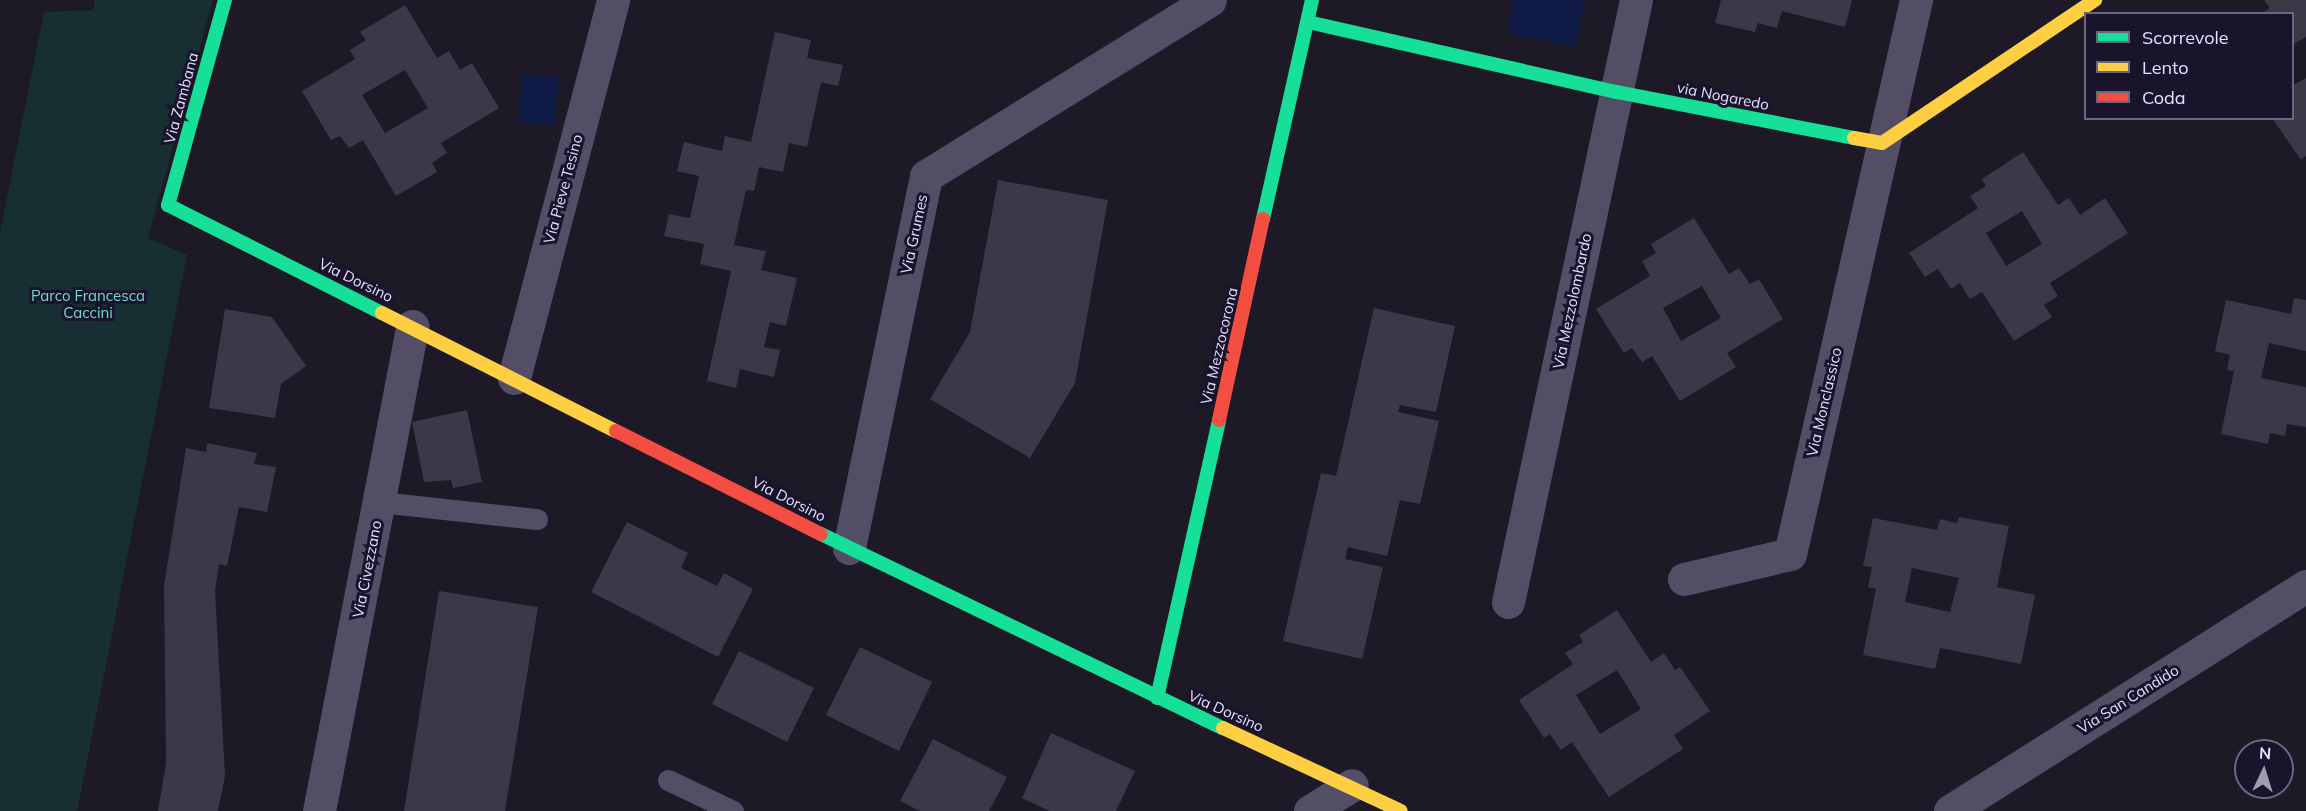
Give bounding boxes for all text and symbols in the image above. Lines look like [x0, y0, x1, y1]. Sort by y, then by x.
legend [2084, 12, 2294, 120]
text: Scorrevole [2142, 26, 2229, 49]
street label: Via Zambana [160, 50, 202, 146]
text: Lento [2142, 56, 2189, 79]
street label: via Nogaredo [1675, 78, 1771, 114]
text: Coda [2142, 86, 2186, 109]
street label: Via Pieve Tesino [540, 132, 586, 246]
street label: Via Grumes [897, 193, 931, 275]
street label: Via Mezzolombardo [1549, 232, 1595, 370]
street label: Via Dorsino [316, 254, 396, 306]
park label: Parco Francesca Caccini [31, 286, 145, 321]
street label: Via Mezzocorona [1197, 286, 1241, 406]
street label: Via Monclassico [1803, 346, 1845, 458]
street label: Via Dorsino [749, 473, 829, 525]
street label: Via Civezzano [349, 519, 385, 619]
street label: Via San Candido [2074, 661, 2182, 737]
street label: Via Dorsino [1186, 686, 1266, 736]
north arrow [2234, 739, 2294, 799]
text: N [2258, 743, 2272, 763]

